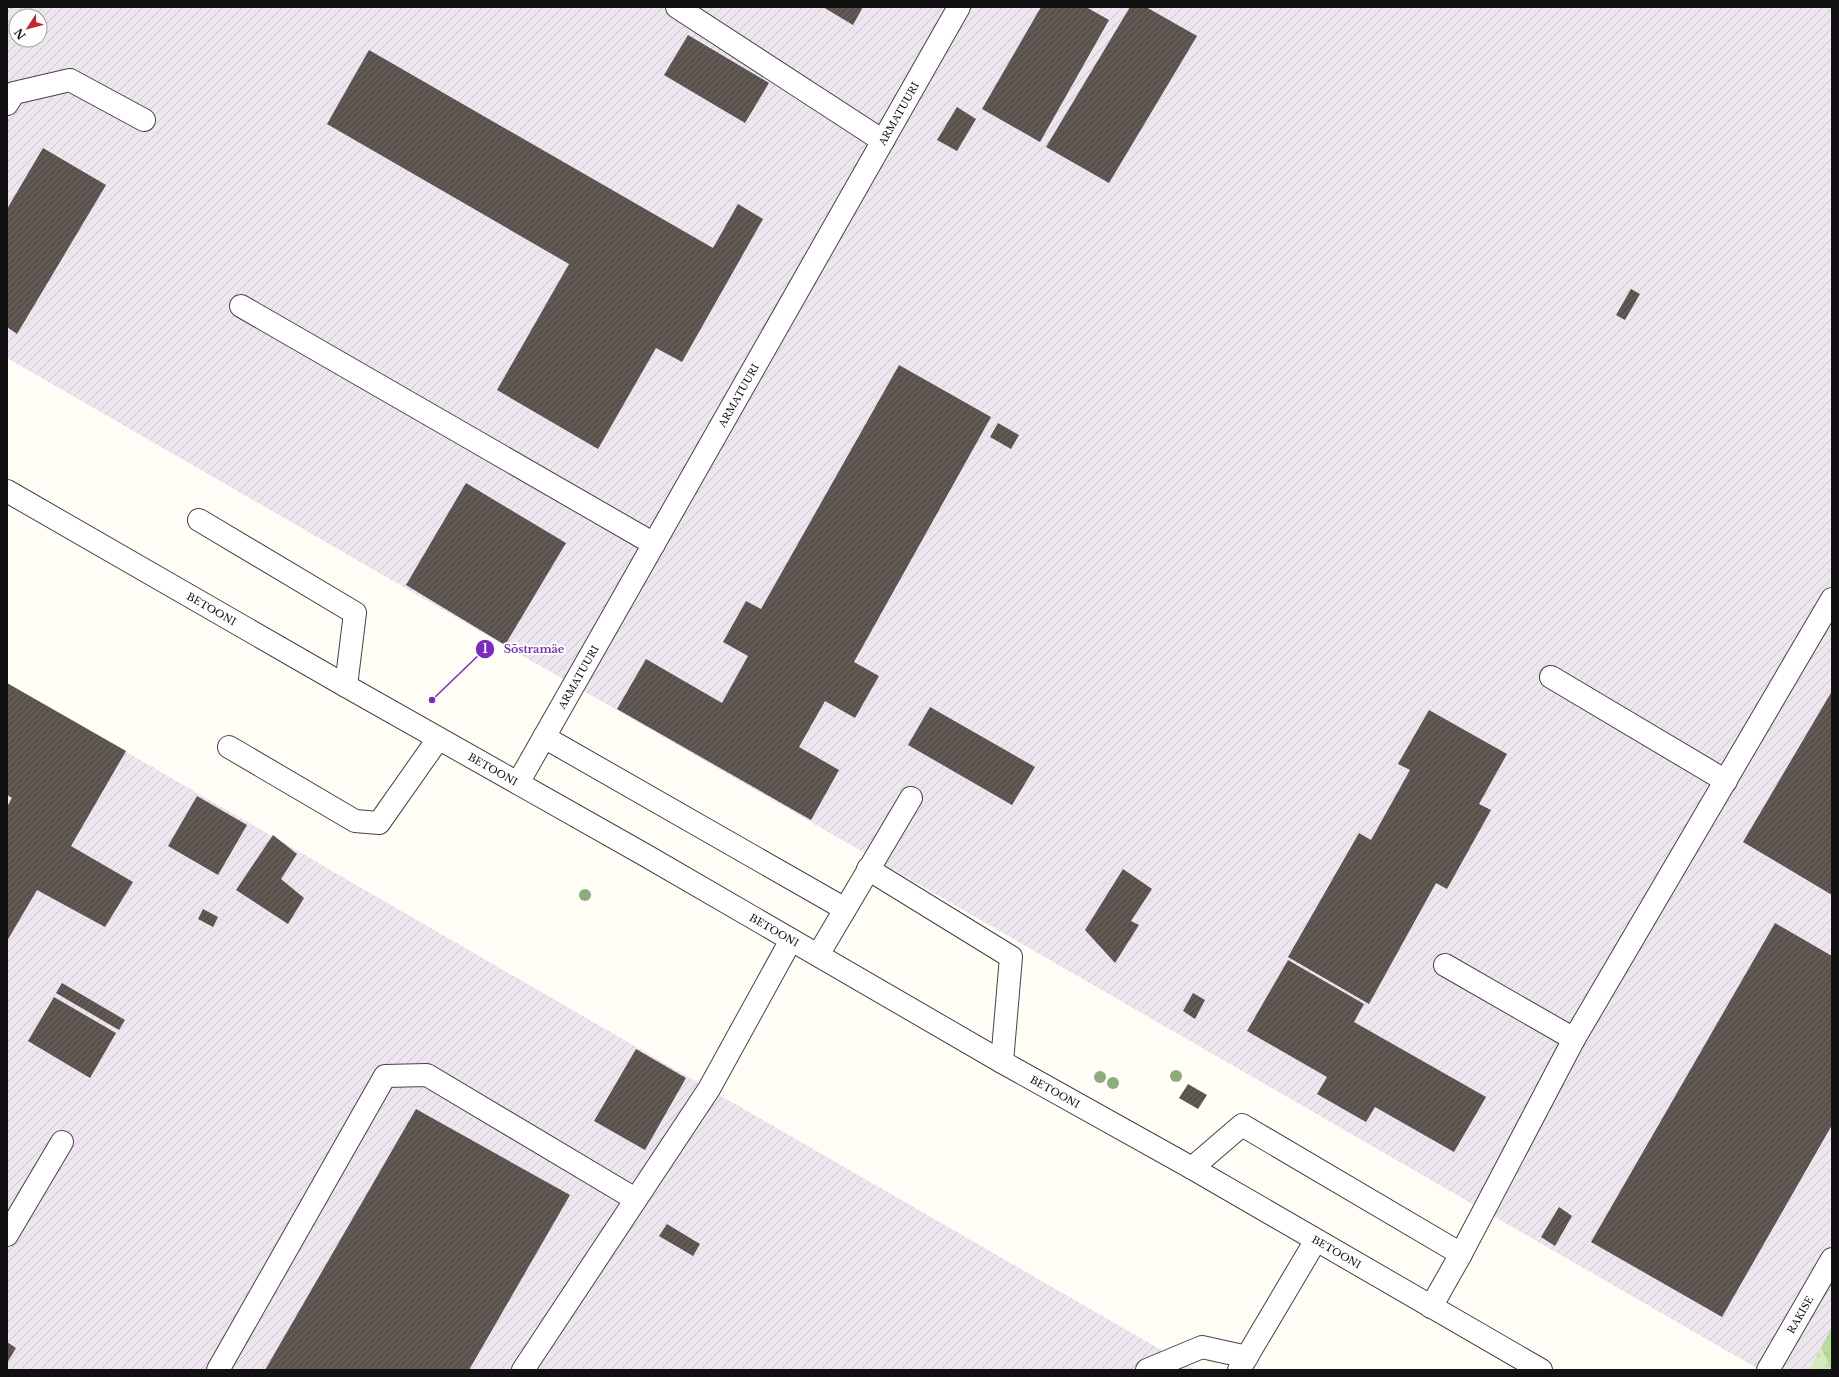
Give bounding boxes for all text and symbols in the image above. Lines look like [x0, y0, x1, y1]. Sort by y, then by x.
north arrow [8, 8, 48, 48]
text: N [11, 25, 29, 42]
street label: ARMATUURI [875, 80, 922, 148]
street label: ARMATUURI [715, 361, 762, 430]
street label: BETOONI [185, 589, 239, 628]
callout: Sõstramäe [475, 638, 572, 661]
text: 1 [482, 641, 488, 656]
text: Sõstramäe [504, 642, 565, 656]
street label: ARMATUURI [555, 643, 601, 712]
street label: BETOONI [466, 750, 520, 788]
street label: BETOONI [747, 911, 801, 949]
street label: BETOONI [1028, 1073, 1082, 1111]
street label: BETOONI [1310, 1232, 1364, 1271]
street label: RAKISE [1784, 1293, 1816, 1336]

